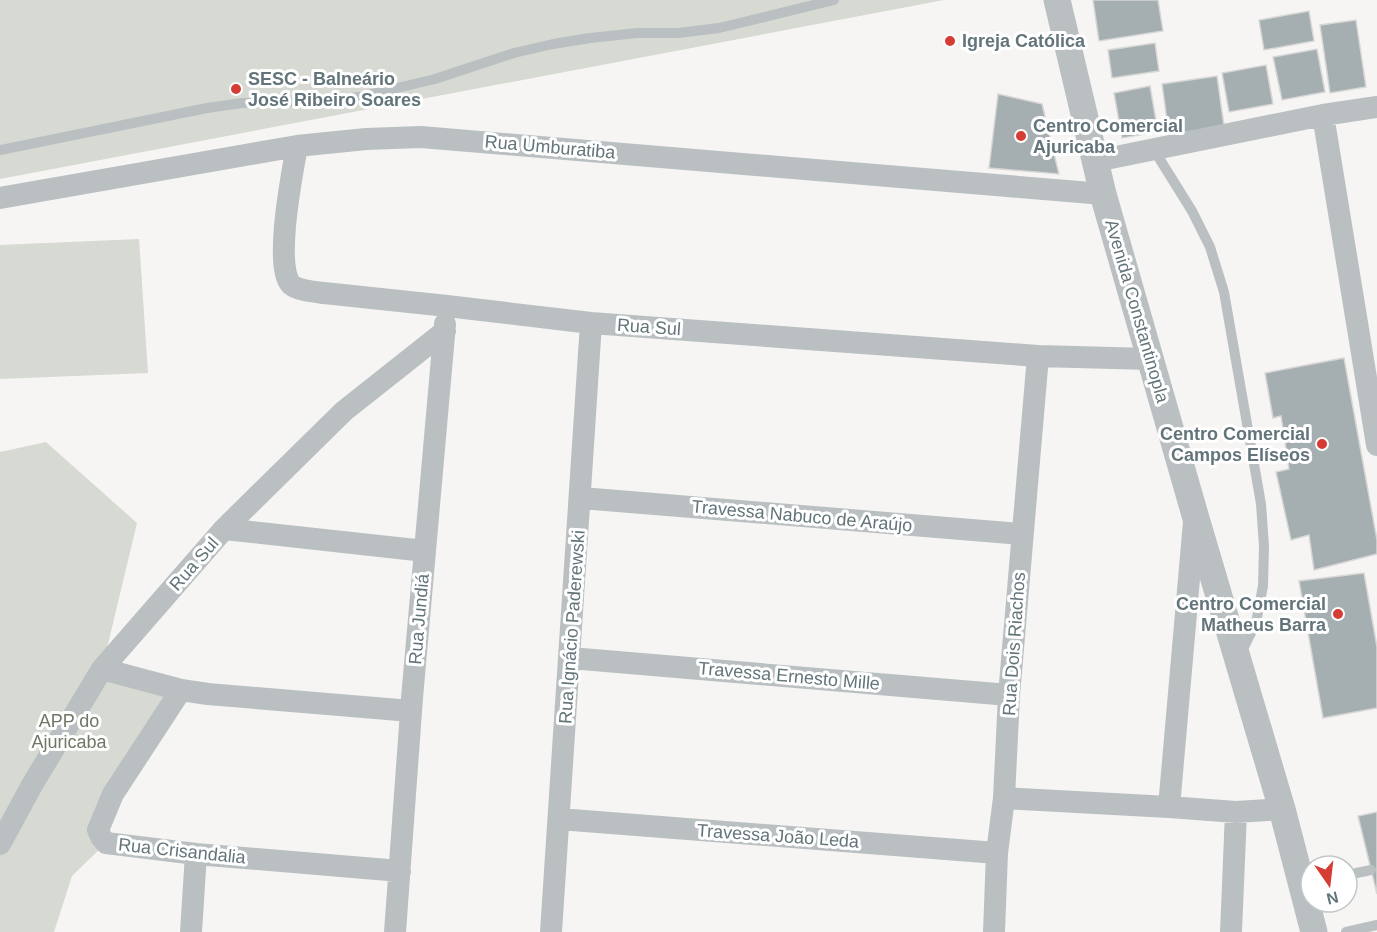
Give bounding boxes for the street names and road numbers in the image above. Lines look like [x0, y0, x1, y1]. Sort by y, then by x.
street label: Rua Umburatiba [484, 131, 617, 163]
street label: Avenida Constantinopla [1101, 217, 1173, 406]
street label: Rua Sul [616, 315, 682, 339]
street label: Travessa Nabuco de Araújo [691, 496, 913, 536]
street label: Rua Ignácio Paderewski [555, 529, 589, 725]
street label: Rua Sul [165, 533, 223, 595]
street label: Rua Dois Riachos [999, 571, 1029, 717]
street label: Rua Jundiá [405, 572, 433, 665]
street label: Travessa Ernesto Mille [697, 658, 881, 694]
street label: Travessa João Leda [696, 820, 861, 852]
street label: Rua Crisandalia [117, 834, 248, 868]

